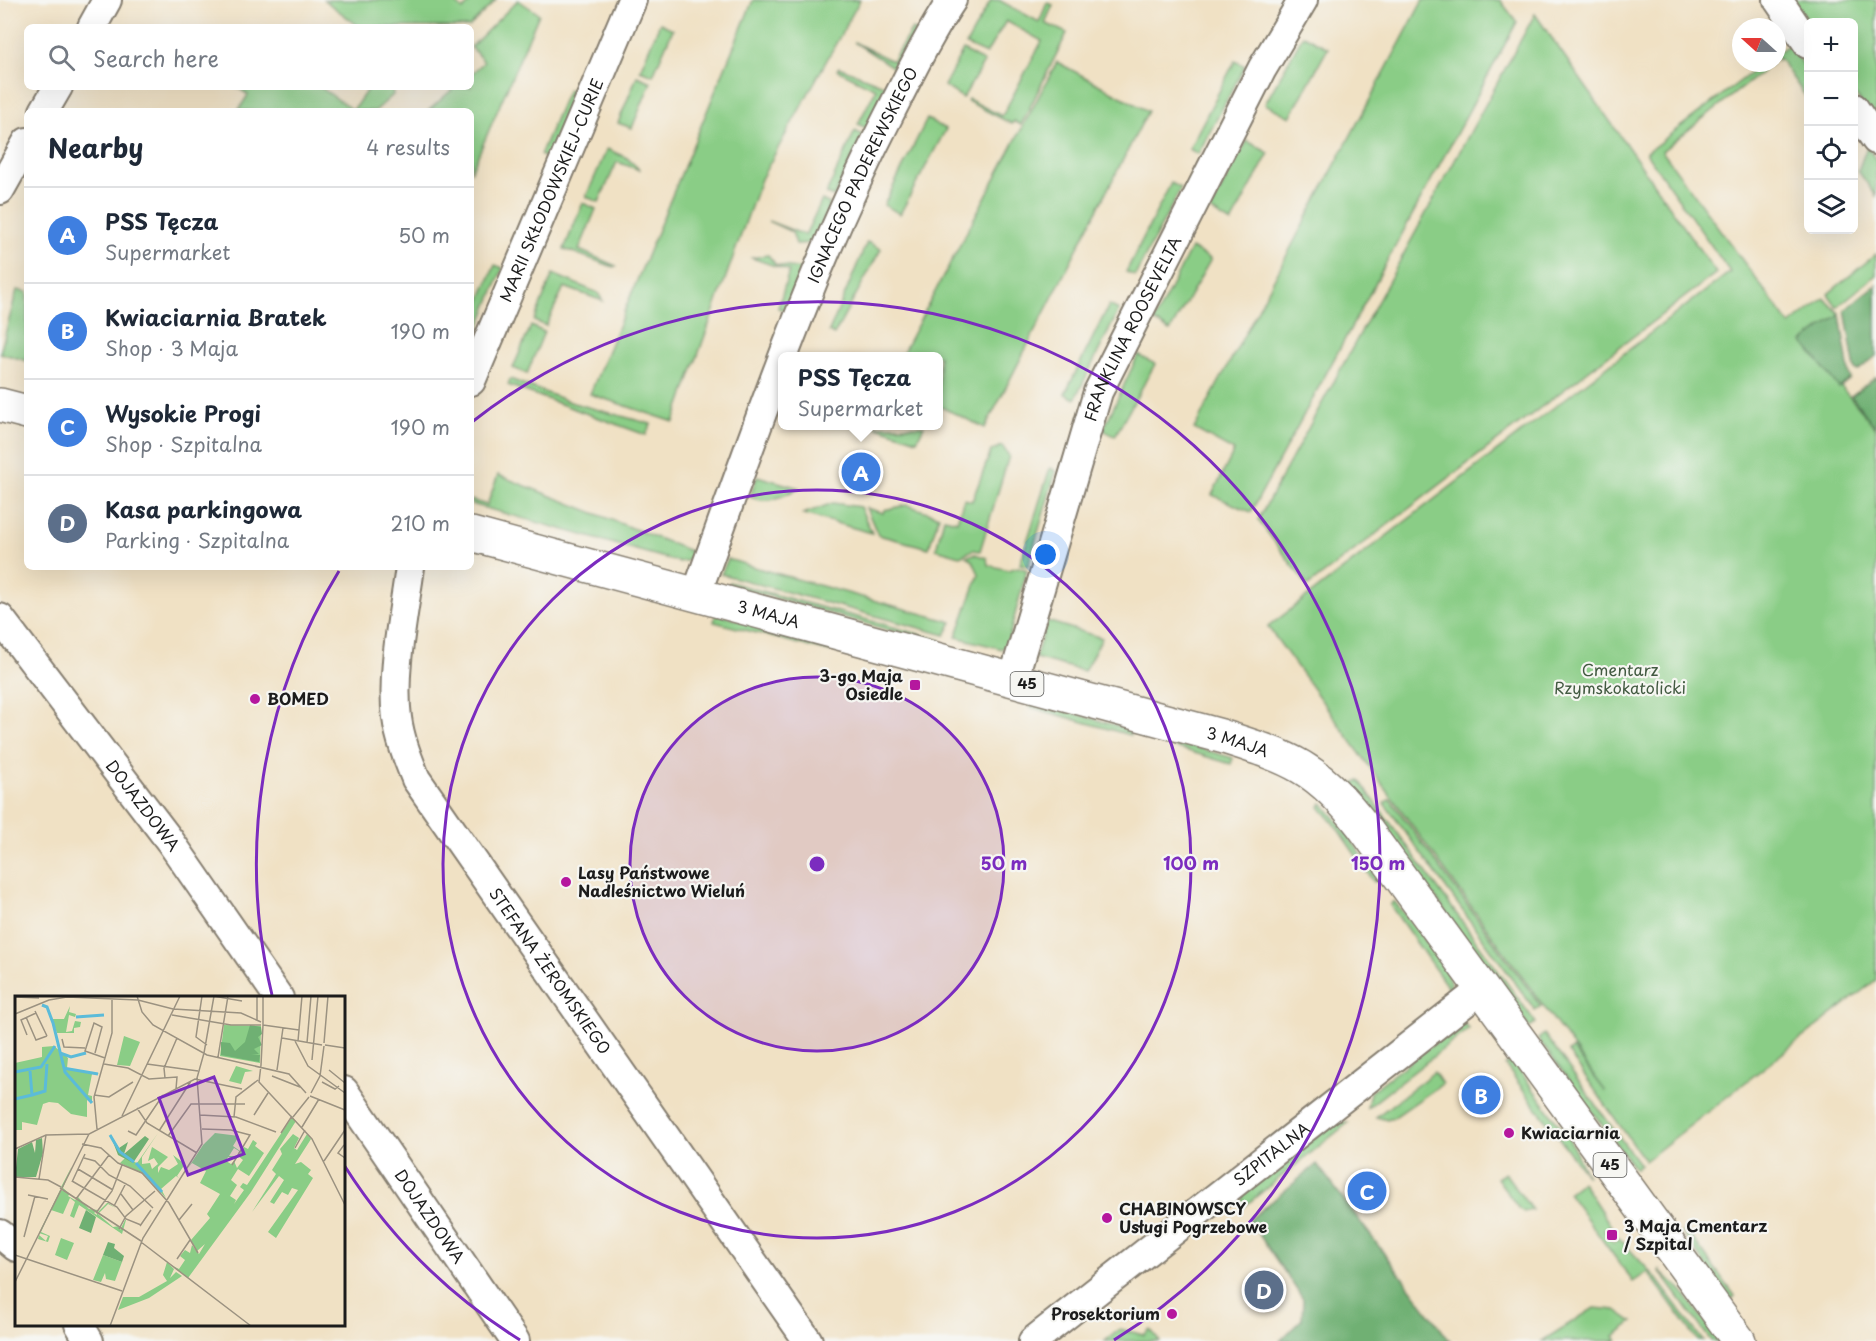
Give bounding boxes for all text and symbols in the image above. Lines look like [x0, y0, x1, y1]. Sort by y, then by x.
north arrow [1732, 18, 1786, 72]
map controls [1804, 18, 1858, 234]
button: + [1804, 18, 1858, 72]
search box [24, 24, 474, 90]
icon: search [45, 41, 78, 74]
text: Search here [93, 41, 219, 74]
street label: IGNACEGO PADEREWSKIEGO [801, 62, 923, 286]
button: − [1804, 72, 1858, 126]
street label: MARII SKŁODOWSKIEJ-CURIE [493, 74, 609, 305]
button: locate [1804, 126, 1858, 180]
text: Nearby [48, 128, 143, 167]
text: 4 results [366, 132, 450, 162]
button: layers [1804, 180, 1858, 234]
text: PSS Tęcza [105, 204, 218, 237]
text: A [60, 220, 75, 250]
text: 50 m [398, 220, 450, 250]
street label: FRANKLINA ROOSEVELTA [1077, 231, 1186, 424]
text: Supermarket [105, 237, 231, 267]
text: Kwiaciarnia Bratek [105, 300, 327, 333]
text: B [61, 316, 74, 346]
text: 190 m [391, 316, 450, 346]
text: Shop · 3 Maja [105, 333, 238, 363]
popup [778, 352, 943, 430]
text: PSS Tęcza [798, 360, 911, 393]
text: Supermarket [798, 393, 923, 423]
text: Wysokie Progi [105, 396, 261, 429]
text: C [60, 412, 75, 442]
text: 190 m [391, 412, 450, 442]
text: Shop · Szpitalna [105, 429, 262, 459]
pin: A [842, 450, 880, 494]
text: Kasa parkingowa [105, 492, 302, 525]
text: D [60, 508, 75, 538]
text: 210 m [391, 508, 450, 538]
text: Parking · Szpitalna [105, 525, 289, 555]
your location [1031, 540, 1060, 569]
street label: 3 MAJA [735, 593, 803, 633]
park label: Cmentarz Rzymskokatolicki [1554, 657, 1686, 699]
place label: 3-go Maja Osiedle [820, 663, 903, 705]
road number: 45 [1010, 672, 1044, 696]
marker: 3-go Maja Osiedle [908, 678, 922, 692]
place label: BOMED [267, 686, 329, 710]
marker: BOMED [248, 692, 262, 706]
street label: 3 MAJA [1204, 720, 1272, 762]
street label: DOJAZDOWA [101, 754, 187, 856]
text: 50 m [981, 849, 1027, 876]
text: 100 m [1163, 849, 1219, 876]
text: 150 m [1351, 849, 1405, 876]
centre of rings [807, 854, 827, 874]
place label: Lasy Państwowe Nadleśnictwo Wieluń [578, 860, 745, 902]
marker: Lasy Państwowe Nadleśnictwo Wieluń [559, 875, 573, 889]
street label: STEFANA ŻEROMSKIEGO [484, 882, 617, 1059]
inset map [15, 996, 345, 1326]
pin: B [1462, 1072, 1500, 1118]
street label: SZPITALNA [1228, 1116, 1314, 1191]
place label: Kwiaciarnia [1521, 1120, 1620, 1144]
marker: Kwiaciarnia [1502, 1126, 1516, 1140]
road number: 45 [1594, 1153, 1626, 1177]
street label: DOJAZDOWA [390, 1164, 472, 1268]
pin: C [1348, 1168, 1386, 1214]
place label: CHABINOWSCY Usługi Pogrzebowe [1119, 1196, 1268, 1238]
marker: CHABINOWSCY Usługi Pogrzebowe [1100, 1211, 1114, 1225]
place label: 3 Maja Cmentarz / Szpital [1623, 1213, 1768, 1255]
marker: 3 Maja Cmentarz / Szpital [1605, 1228, 1619, 1242]
pin: D [1244, 1268, 1284, 1312]
place label: Prosektorium [1051, 1301, 1160, 1325]
marker: Prosektorium [1165, 1307, 1179, 1321]

